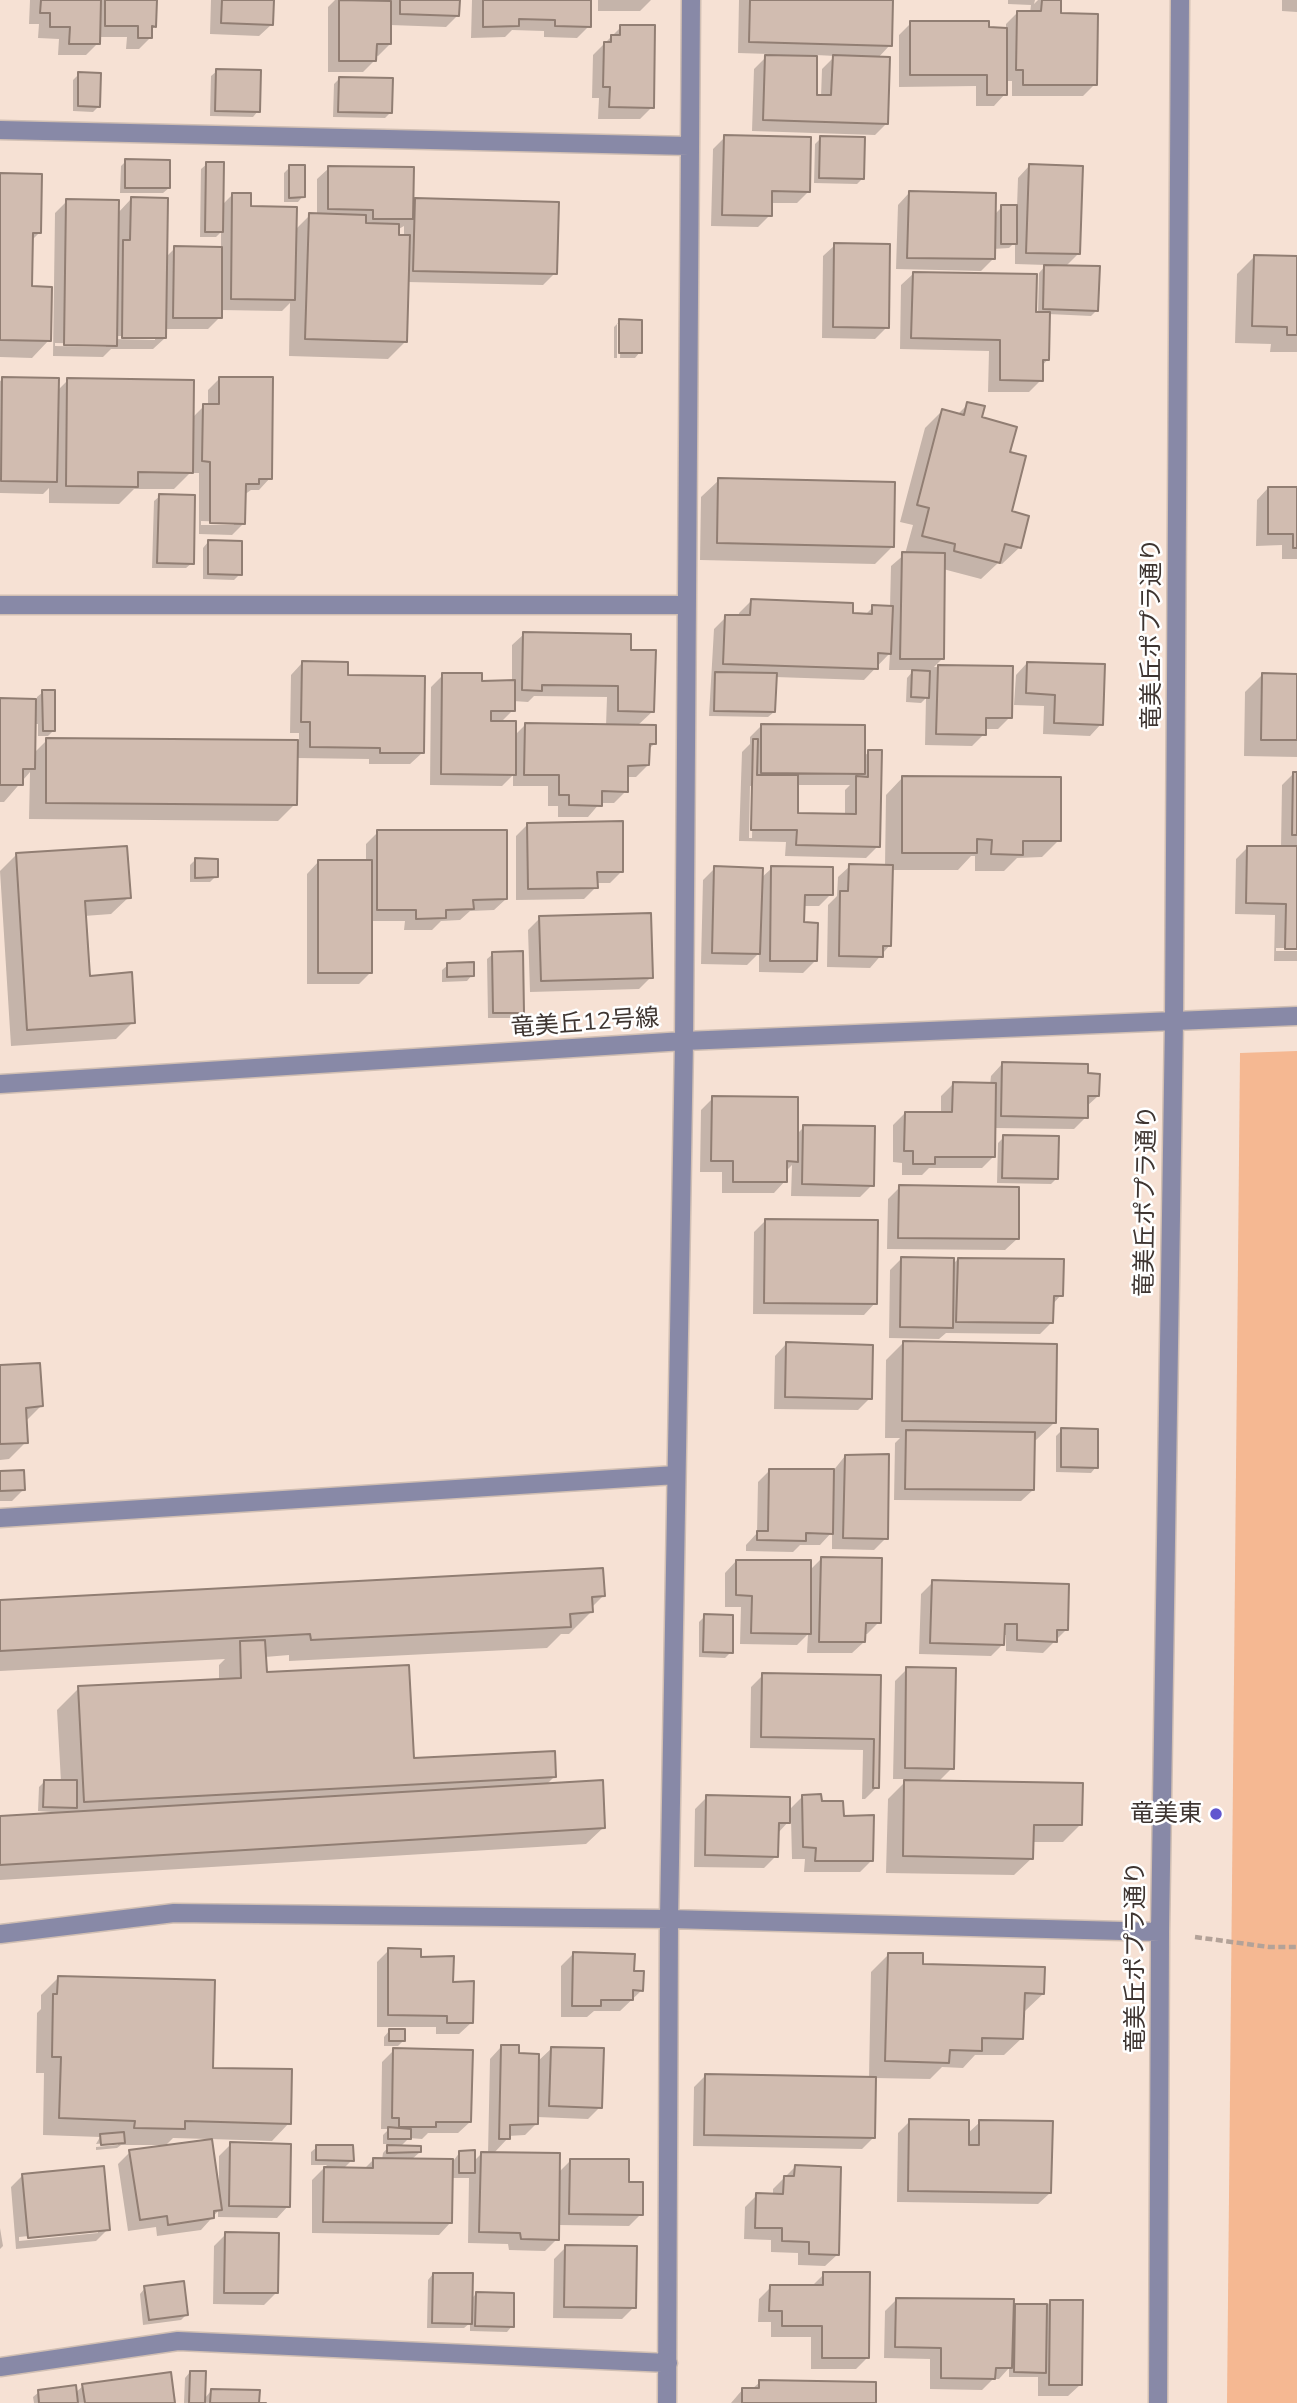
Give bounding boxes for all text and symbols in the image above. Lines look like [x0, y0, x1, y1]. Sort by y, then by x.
street label: 竜美丘ポプラ通り [1138, 538, 1166, 730]
street label: 竜美丘12号線 [510, 1003, 660, 1043]
street label: 竜美丘ポプラ通り [1130, 1105, 1162, 1297]
place label: 竜美東 [1130, 1800, 1202, 1828]
marker: 竜美東 [1208, 1806, 1224, 1822]
street label: 竜美丘ポプラ通り [1122, 1861, 1150, 2053]

